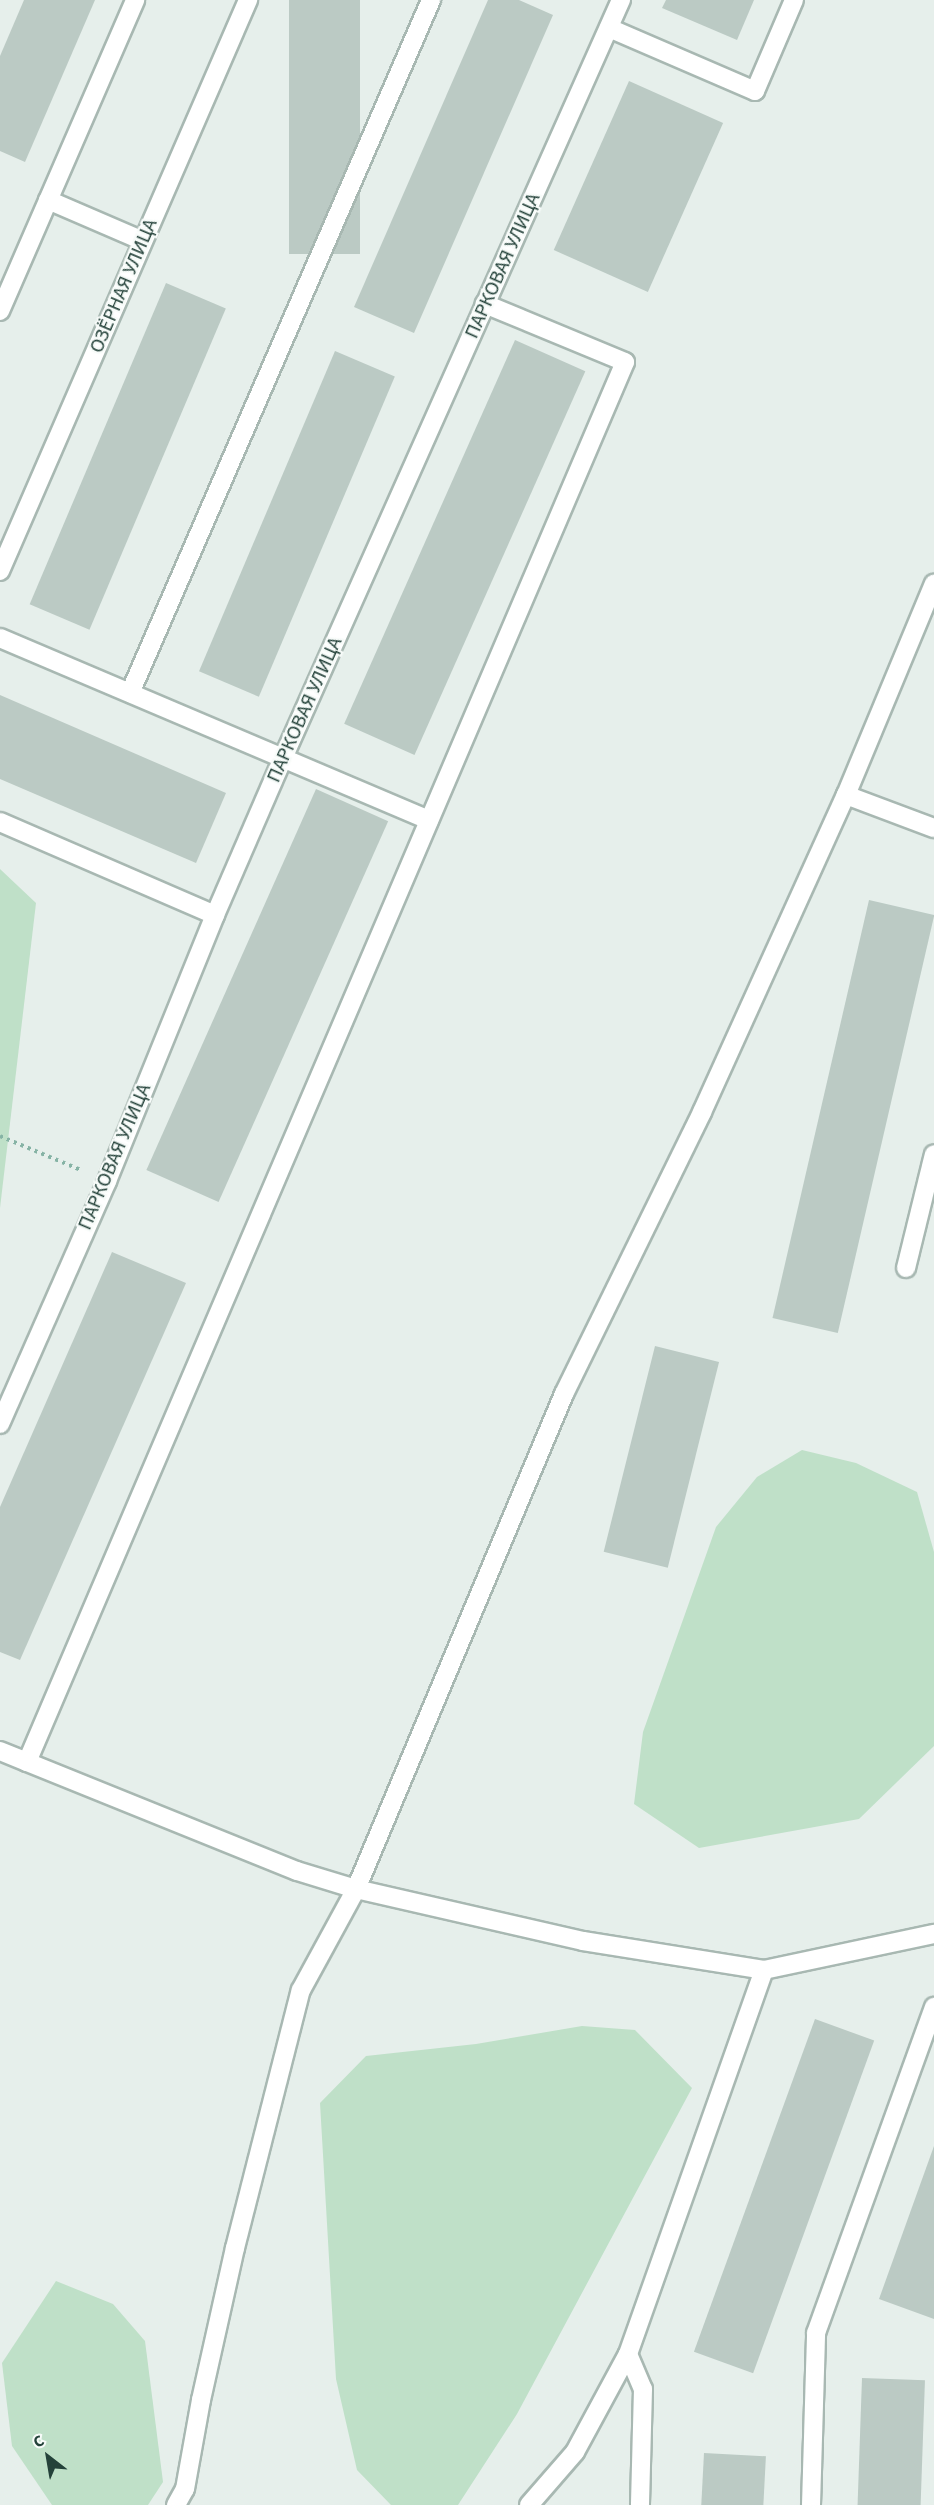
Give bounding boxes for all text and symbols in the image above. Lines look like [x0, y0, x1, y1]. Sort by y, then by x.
street label: ПАРКОВАЯ УЛИЦА [460, 190, 546, 342]
street label: ОЗЁРНАЯ УЛИЦА [85, 215, 163, 357]
street label: ПАРКОВАЯ УЛИЦА [262, 634, 348, 786]
street label: ПАРКОВАЯ УЛИЦА [73, 1080, 157, 1234]
north arrow [18, 2427, 78, 2487]
text: С [29, 2430, 48, 2453]

